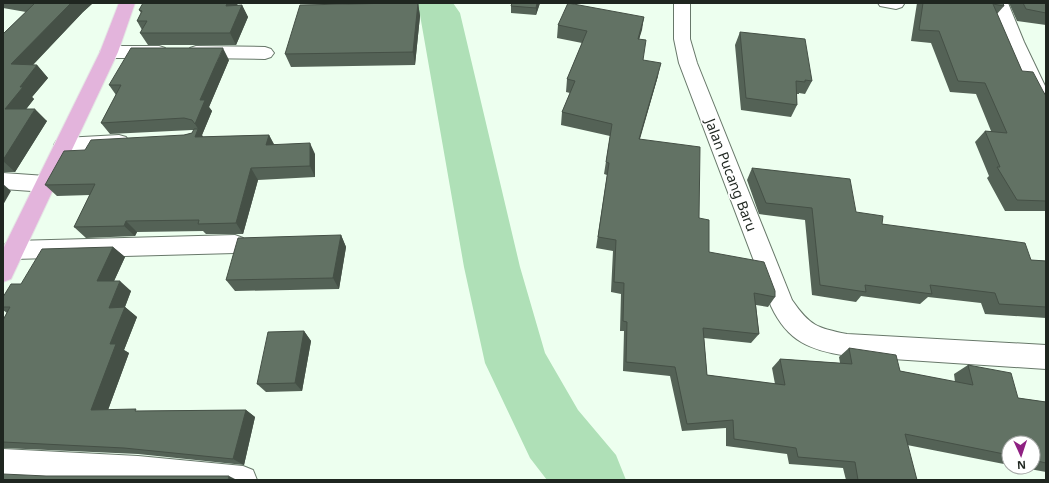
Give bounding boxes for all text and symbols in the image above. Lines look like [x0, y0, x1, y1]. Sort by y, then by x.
street label: Jalan Pucang Baru [700, 114, 762, 234]
north arrow [1001, 435, 1041, 475]
text: N [1017, 458, 1026, 473]

